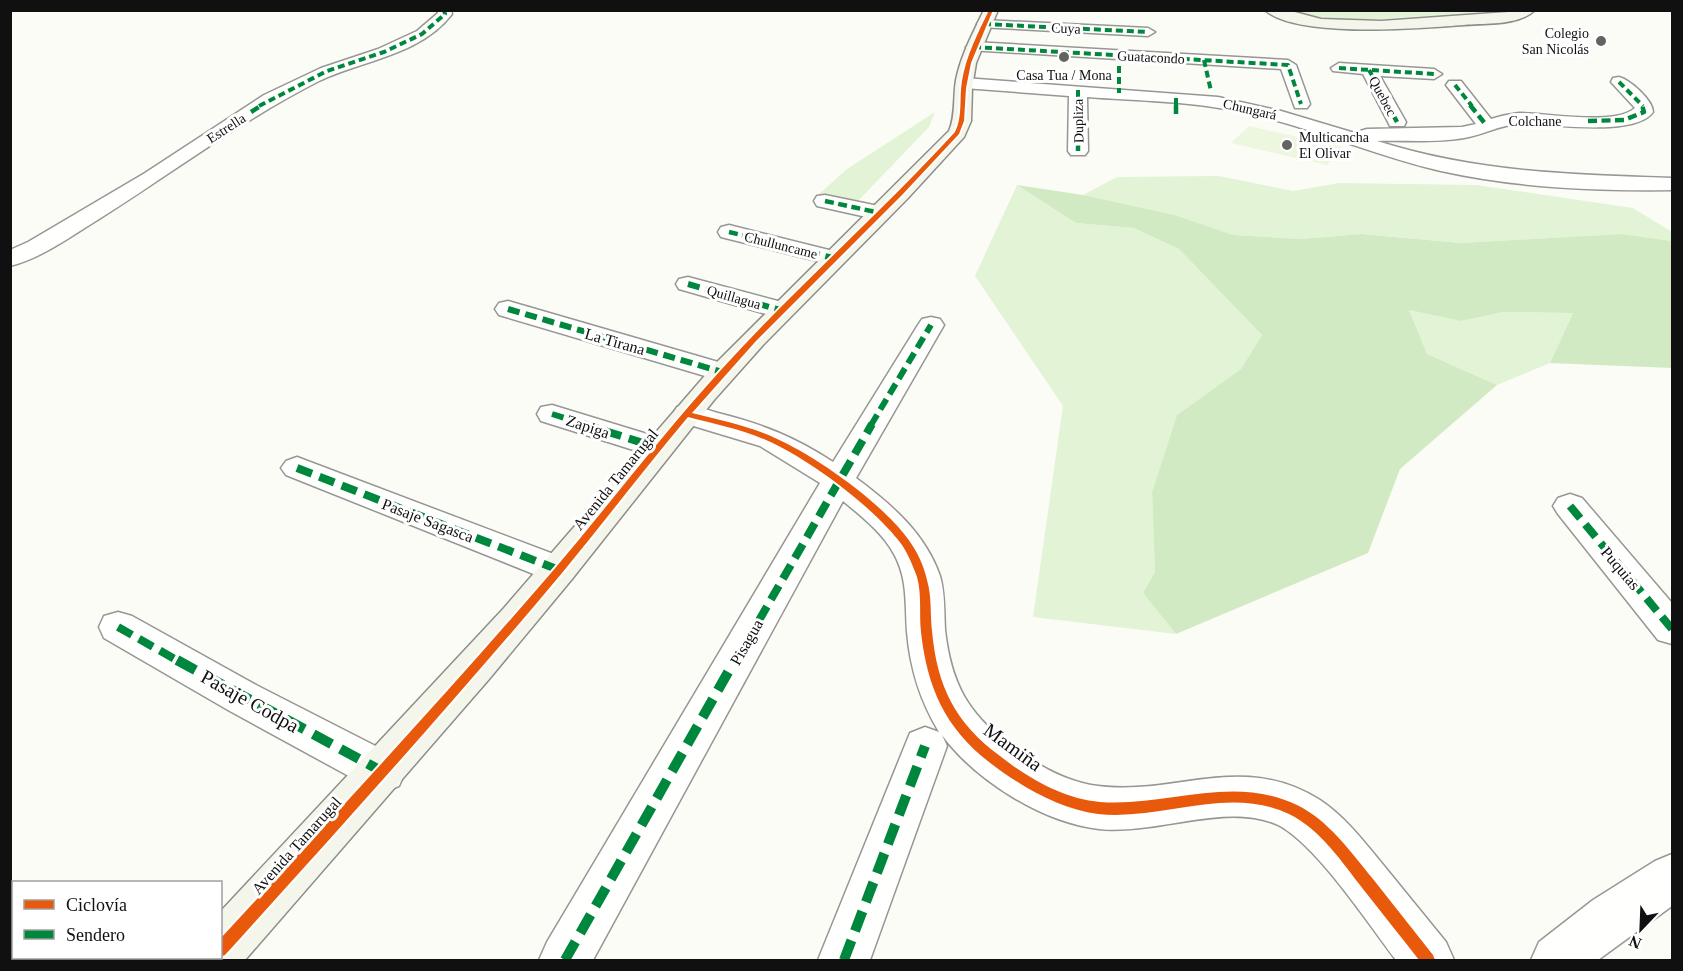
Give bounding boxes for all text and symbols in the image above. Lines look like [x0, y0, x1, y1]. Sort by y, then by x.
street label: Cuya [1051, 20, 1082, 37]
place label: Colegio San Nicolás [1522, 26, 1589, 57]
marker: Colegio San Nicolás [1594, 34, 1608, 48]
street label: Guatacondo [1117, 48, 1185, 67]
marker: Casa Tua / Mona [1057, 50, 1071, 64]
place label: Casa Tua / Mona [1016, 68, 1112, 83]
street label: Quebec [1366, 74, 1399, 119]
street label: Chungará [1222, 96, 1279, 123]
street label: Dupliza [1071, 98, 1086, 143]
street label: Estrella [204, 110, 249, 146]
street label: Colchane [1509, 114, 1561, 129]
place label: Multicancha El Olivar [1299, 130, 1370, 161]
marker: Multicancha El Olivar [1280, 138, 1294, 152]
street label: Chulluncame [743, 229, 819, 262]
street label: Quillagua [705, 283, 763, 313]
street label: La Tirana [583, 325, 647, 358]
street label: Zapiga [564, 412, 612, 442]
street label: Avenida Tamarugal [569, 425, 662, 534]
street label: Pasaje Sagasca [379, 495, 476, 547]
street label: Puquias [1597, 543, 1643, 594]
street label: Pisagua [727, 616, 767, 669]
street label: Pasaje Codpa [197, 665, 303, 738]
street label: Mamiña [980, 719, 1047, 776]
street label: Avenida Tamarugal [248, 793, 346, 898]
legend [12, 881, 222, 959]
text: Ciclovía [66, 895, 127, 915]
north arrow [1611, 899, 1671, 959]
text: Sendero [66, 925, 125, 945]
text: N [1626, 932, 1644, 952]

